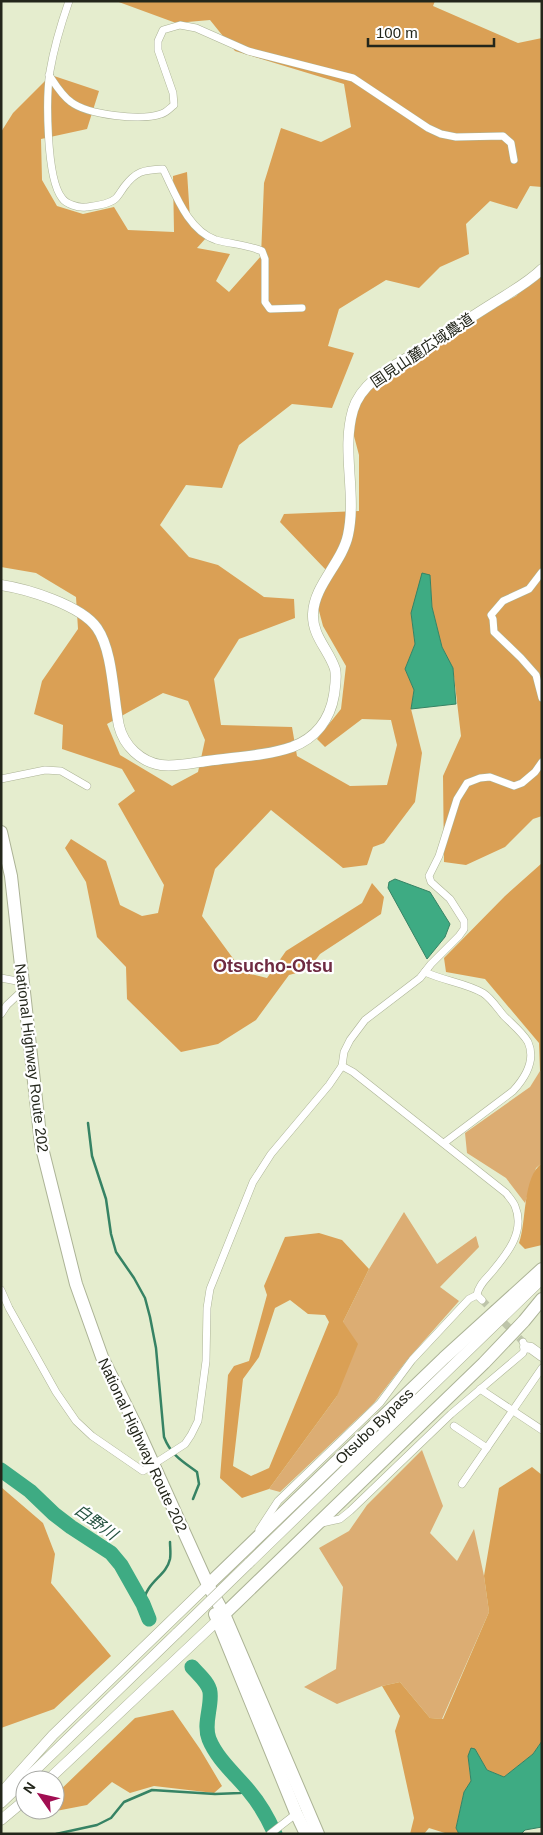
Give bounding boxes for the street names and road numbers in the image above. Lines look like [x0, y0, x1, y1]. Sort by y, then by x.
street label: 国見山麓広域農道 [367, 309, 477, 391]
street label: National Highway Route 202 [12, 963, 52, 1153]
street label: National Highway Route 202 [95, 1355, 191, 1535]
street label: Otsubo Bypass [332, 1385, 416, 1467]

